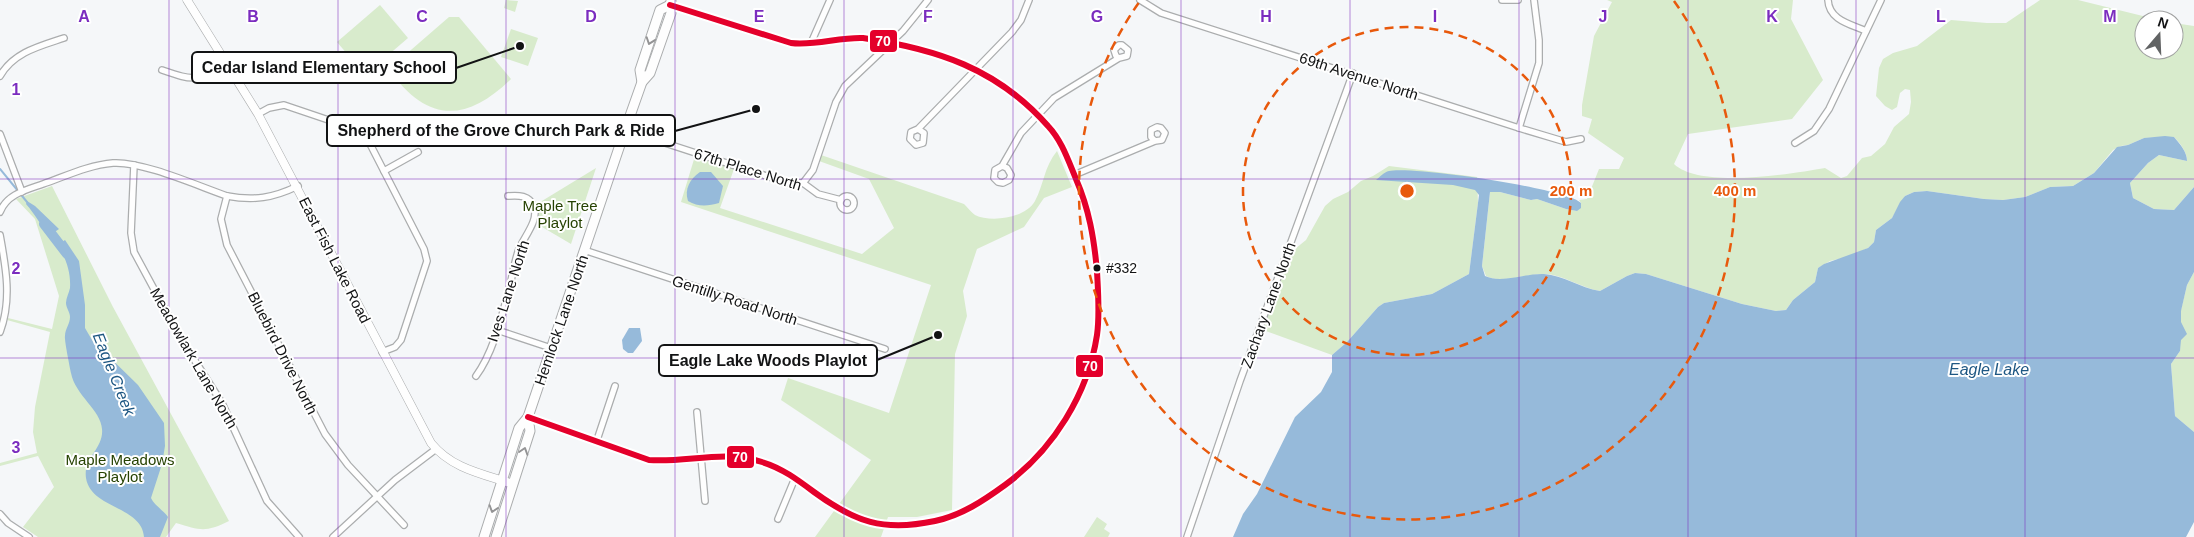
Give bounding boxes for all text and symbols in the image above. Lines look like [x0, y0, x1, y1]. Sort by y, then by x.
text: A [78, 8, 90, 25]
text: B [247, 8, 259, 25]
text: C [416, 8, 428, 25]
text: D [585, 8, 597, 25]
text: E [754, 8, 765, 25]
text: F [923, 8, 933, 25]
text: G [1091, 8, 1103, 25]
text: H [1260, 8, 1272, 25]
text: I [1433, 8, 1437, 25]
text: J [1599, 8, 1607, 25]
text: K [1766, 8, 1778, 25]
text: L [1936, 8, 1946, 25]
text: M [2103, 8, 2117, 25]
north arrow [2134, 10, 2184, 60]
text: N [2156, 13, 2171, 32]
line badge: 70 [869, 29, 898, 53]
text: 70 [875, 33, 891, 49]
one-way arrow [646, 36, 656, 44]
street label: 69th Avenue North [1297, 49, 1421, 103]
callout: Cedar Island Elementary School [192, 52, 456, 83]
text: Cedar Island Elementary School [202, 59, 446, 76]
text: 1 [12, 81, 21, 98]
callout: Shepherd of the Grove Church Park & Ride [327, 115, 675, 146]
text: Shepherd of the Grove Church Park & Ride [337, 122, 665, 139]
street label: 67th Place North [692, 145, 804, 193]
centre of rings [1398, 182, 1416, 200]
text: 200 m [1550, 182, 1592, 199]
text: 400 m [1714, 182, 1756, 199]
street label: East Fish Lake Road [296, 194, 374, 326]
park label: Maple Tree Playlot [522, 197, 598, 231]
street label: Ives Lane North [484, 238, 532, 344]
street label: Zachary Lane North [1237, 240, 1299, 370]
street label: Hemlock Lane North [531, 253, 591, 387]
text: 2 [12, 260, 21, 277]
place label: #332 [1106, 260, 1137, 276]
marker: #332 [1092, 263, 1102, 273]
street label: Gentilly Road North [670, 272, 800, 328]
street label: Meadowlark Lane North [147, 285, 241, 431]
street label: Bluebird Drive North [245, 289, 321, 417]
water label: Eagle Creek [90, 330, 139, 419]
callout: Eagle Lake Woods Playlot [659, 345, 877, 376]
text: Eagle Lake Woods Playlot [669, 352, 868, 369]
line badge: 70 [1075, 354, 1104, 378]
text: 70 [1082, 358, 1098, 374]
water label: Eagle Lake [1949, 361, 2029, 378]
text: 3 [12, 439, 21, 456]
line badge: 70 [726, 445, 755, 469]
one-way arrow [518, 447, 528, 456]
text: 70 [732, 449, 748, 465]
park label: Maple Meadows Playlot [65, 451, 175, 485]
one-way arrow [489, 504, 499, 513]

